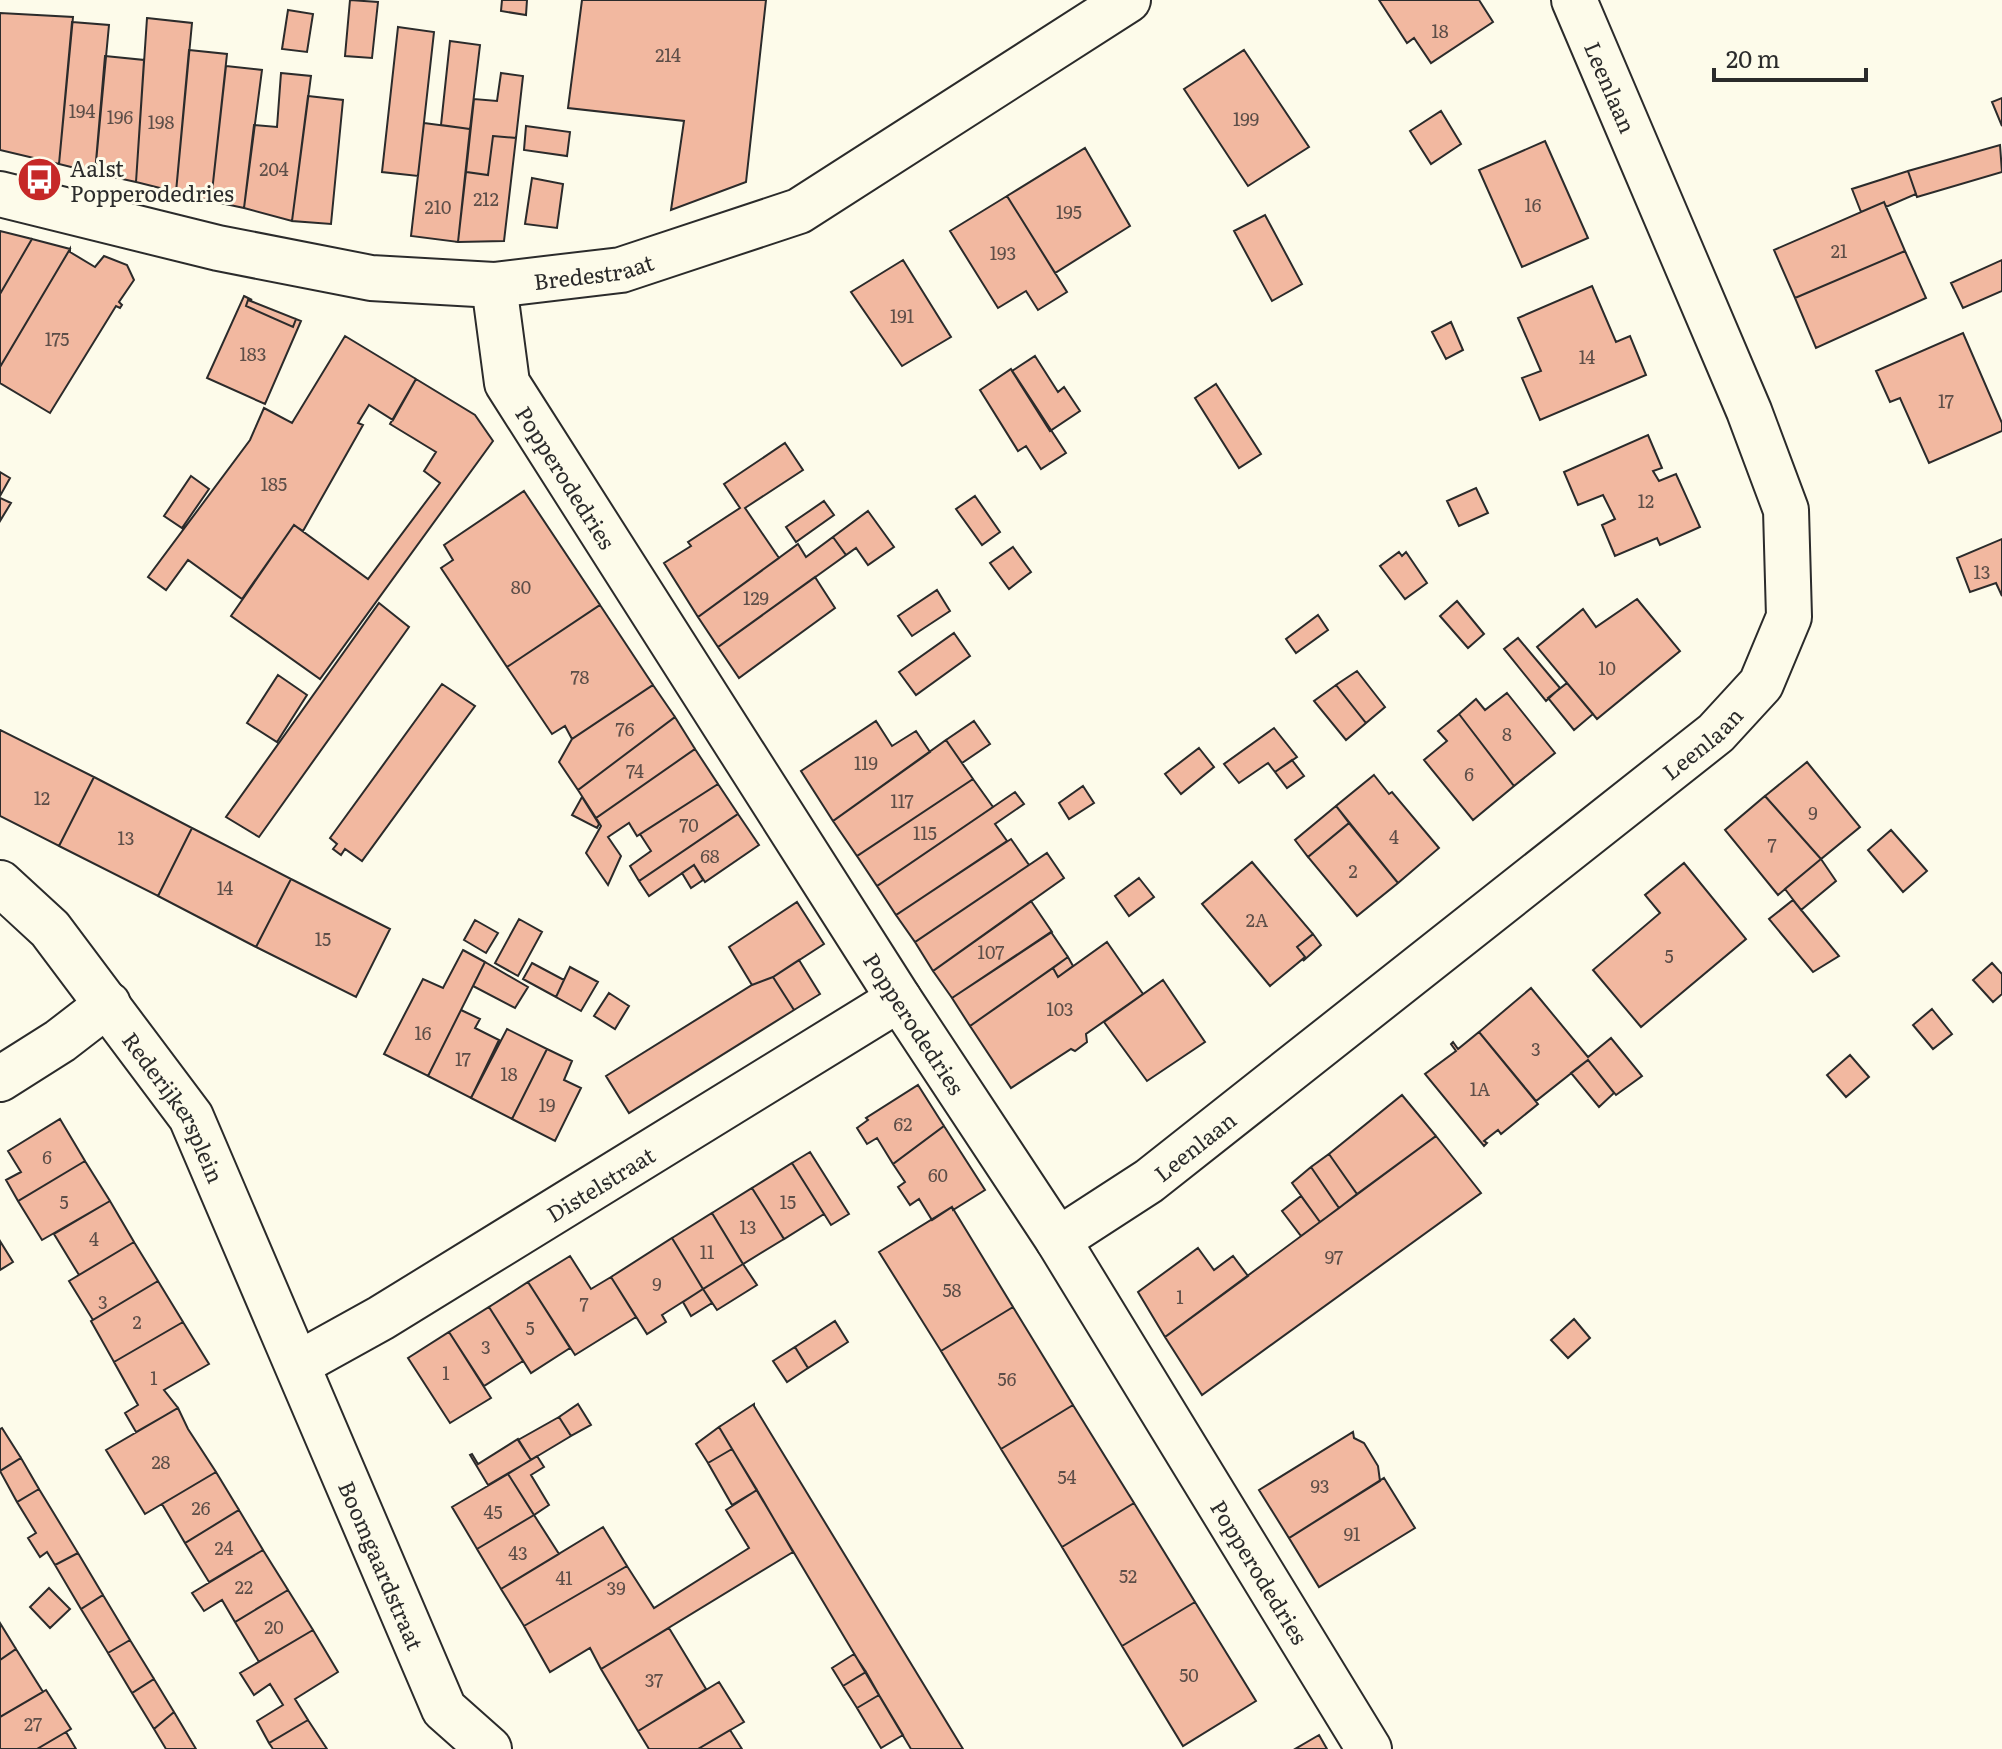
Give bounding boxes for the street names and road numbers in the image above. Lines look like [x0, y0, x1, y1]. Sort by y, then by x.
street label: Leenlaan [1577, 36, 1645, 138]
street label: Bredestraat [532, 244, 658, 297]
street label: Popperodedries [509, 399, 625, 555]
street label: Leenlaan [1654, 699, 1749, 787]
street label: Popperodedries [857, 945, 974, 1101]
street label: Rederijkersplein [116, 1024, 234, 1188]
street label: Leenlaan [1146, 1102, 1242, 1188]
street label: Distelstraat [539, 1137, 660, 1229]
street label: Boomgaardstraat [332, 1475, 433, 1655]
street label: Popperodedries [1204, 1493, 1317, 1650]

